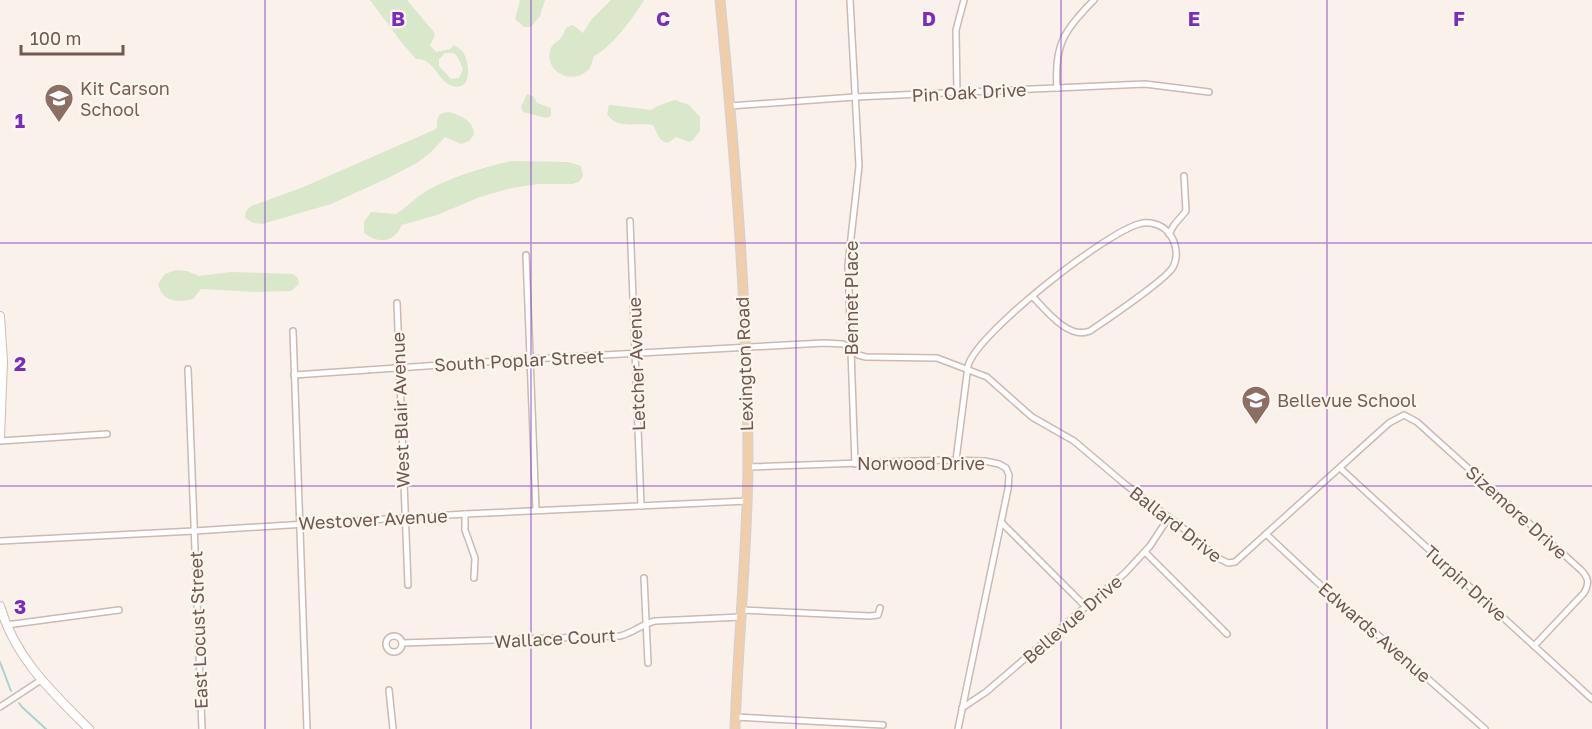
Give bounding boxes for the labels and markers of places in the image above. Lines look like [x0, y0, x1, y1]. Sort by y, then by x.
place label: Kit Carson School [80, 77, 170, 120]
school or university icon: Kit Carson School [43, 82, 75, 124]
school or university icon: Bellevue School [1240, 384, 1272, 426]
place label: Bellevue School [1277, 389, 1417, 411]

